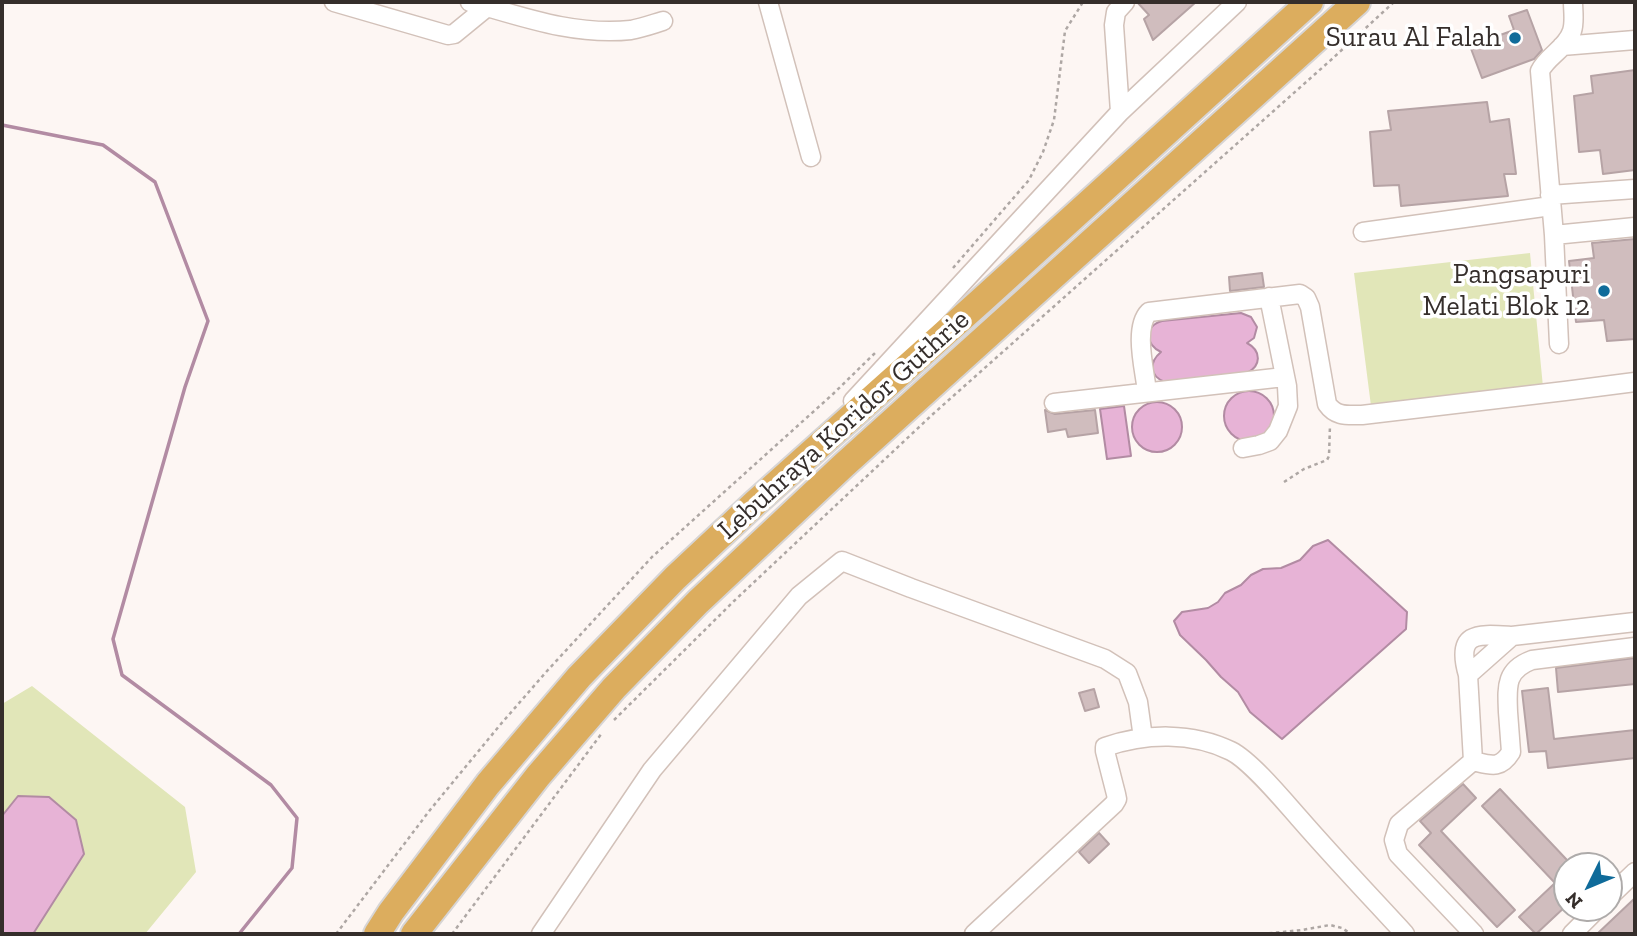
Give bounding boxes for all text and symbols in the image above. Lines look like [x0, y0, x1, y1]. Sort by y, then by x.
place label: Surau Al Falah [1326, 21, 1501, 55]
marker: Surau Al Falah [1507, 30, 1523, 46]
place label: Pangsapuri Melati Blok 12 [1423, 258, 1590, 324]
marker: Pangsapuri Melati Blok 12 [1596, 283, 1612, 299]
street label: Lebuhraya Koridor Guthrie [711, 303, 977, 547]
north arrow [1553, 852, 1623, 922]
text: N [1560, 887, 1587, 913]

